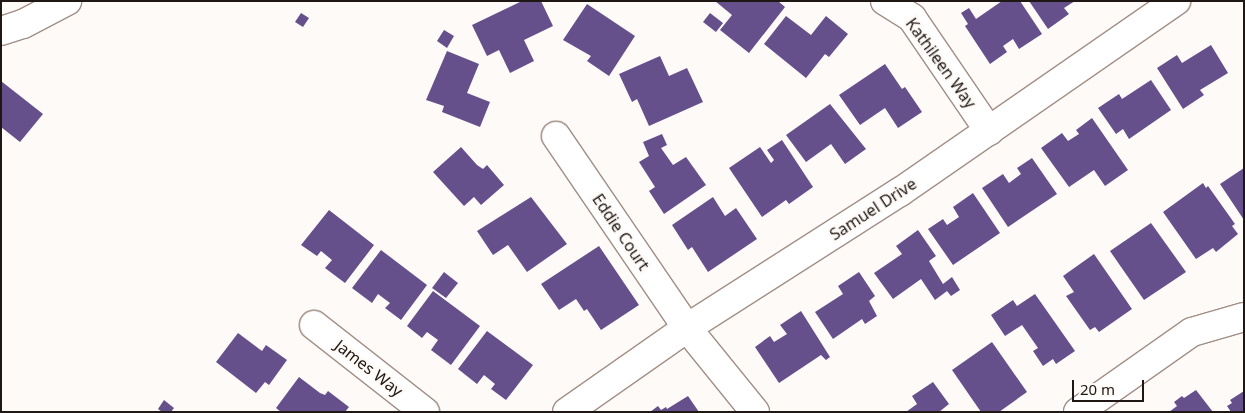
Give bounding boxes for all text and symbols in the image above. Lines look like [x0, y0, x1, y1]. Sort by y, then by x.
street label: Kathileen Way [902, 14, 980, 112]
street label: Samuel Drive [826, 174, 920, 244]
street label: Eddie Court [588, 190, 654, 274]
street label: James Way [331, 336, 407, 400]
scale bar [1075, 370, 1148, 402]
text: 20 m [1080, 379, 1115, 399]

